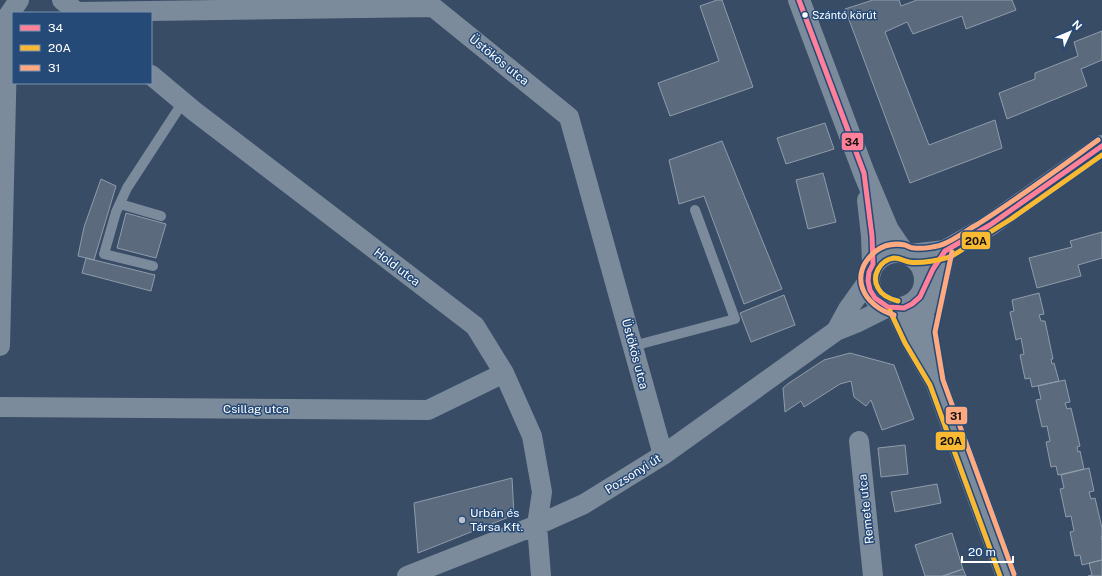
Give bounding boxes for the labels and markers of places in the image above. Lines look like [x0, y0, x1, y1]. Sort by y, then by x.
place label: Szántó körút [812, 9, 877, 21]
marker: Szántó körút [800, 10, 810, 20]
place label: Urbán és Társa Kft. [470, 506, 523, 534]
marker: Urbán és Társa Kft. [457, 515, 467, 525]

